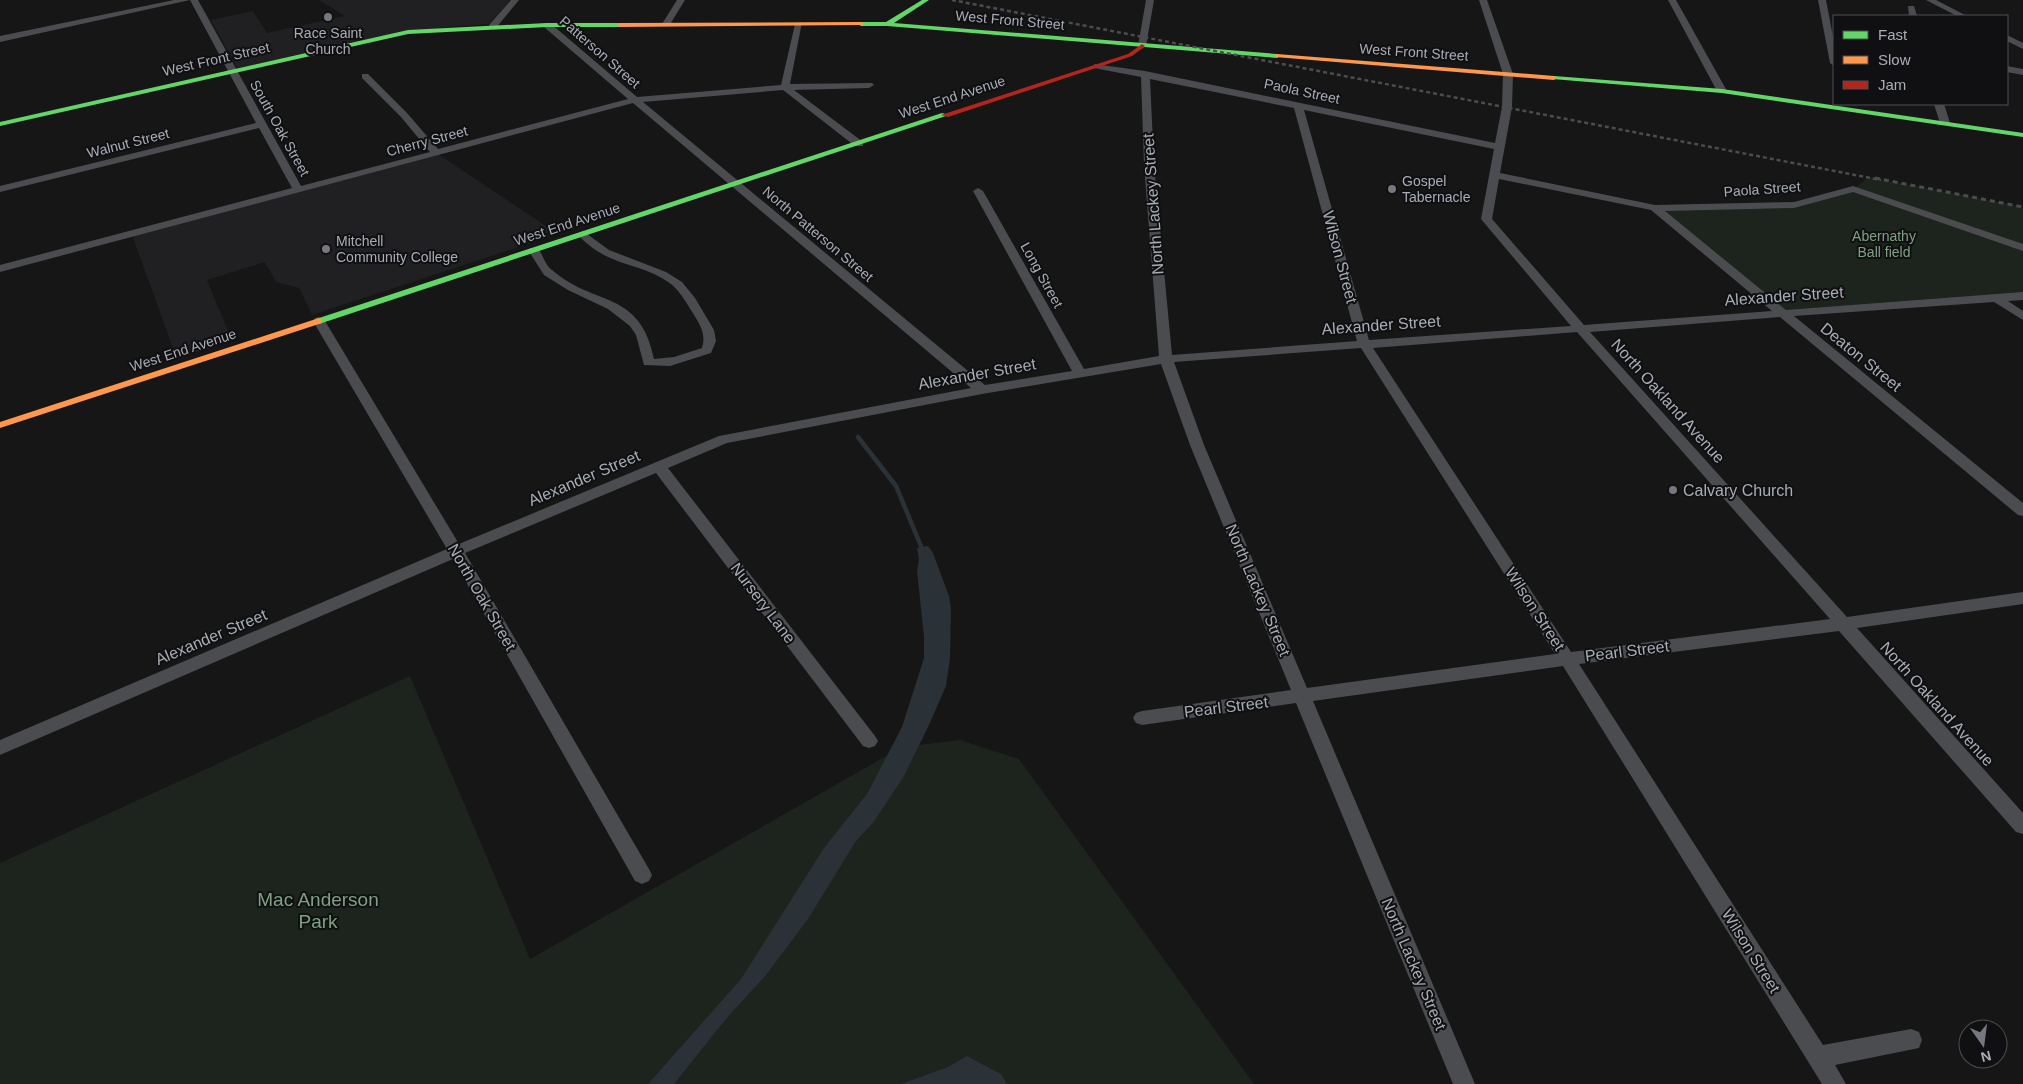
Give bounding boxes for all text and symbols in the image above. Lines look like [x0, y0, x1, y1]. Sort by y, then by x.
street label: West Front Street [955, 7, 1065, 33]
marker: Race Saint Church [322, 11, 334, 23]
street label: Patterson Street [557, 13, 644, 91]
legend [1833, 15, 2008, 105]
place label: Race Saint Church [294, 25, 362, 57]
text: Fast [1878, 26, 1908, 43]
street label: West Front Street [161, 39, 271, 79]
street label: West Front Street [1359, 40, 1469, 64]
text: Slow [1878, 51, 1911, 68]
street label: West End Avenue [897, 72, 1007, 122]
street label: Paola Street [1263, 75, 1341, 107]
text: Jam [1878, 76, 1906, 93]
street label: South Oak Street [247, 77, 313, 179]
street label: Cherry Street [385, 122, 469, 160]
street label: Walnut Street [85, 125, 171, 161]
street label: North Lackey Street [1140, 132, 1166, 275]
place label: Gospel Tabernacle [1402, 173, 1471, 205]
street label: Paola Street [1723, 178, 1801, 200]
street label: North Patterson Street [760, 183, 877, 285]
marker: Gospel Tabernacle [1386, 183, 1398, 195]
street label: West End Avenue [512, 199, 622, 249]
street label: Wilson Street [1319, 209, 1361, 306]
park label: Abernathy Ball field [1852, 228, 1916, 260]
place label: Mitchell Community College [336, 233, 458, 265]
street label: Long Street [1017, 239, 1067, 311]
marker: Mitchell Community College [320, 243, 332, 255]
street label: Alexander Street [1724, 283, 1845, 309]
street label: Alexander Street [1321, 312, 1442, 338]
street label: Deaton Street [1817, 319, 1905, 395]
street label: West End Avenue [128, 325, 238, 375]
street label: North Oakland Avenue [1608, 336, 1728, 466]
street label: Alexander Street [917, 355, 1038, 393]
street label: Alexander Street [526, 447, 643, 509]
place label: Calvary Church [1683, 482, 1793, 499]
marker: Calvary Church [1667, 484, 1679, 496]
street label: North Lackey Street [1223, 522, 1294, 659]
street label: North Oak Street [445, 541, 520, 654]
street label: Nursery Lane [727, 560, 799, 647]
street label: Wilson Street [1502, 564, 1568, 654]
street label: Alexander Street [153, 606, 270, 668]
street label: Pearl Street [1584, 637, 1671, 665]
street label: North Oakland Avenue [1877, 639, 1997, 769]
street label: Pearl Street [1183, 693, 1270, 721]
park label: Mac Anderson Park [257, 889, 379, 932]
street label: North Lackey Street [1379, 896, 1450, 1033]
street label: Wilson Street [1719, 906, 1784, 996]
north arrow [1958, 1019, 2008, 1069]
text: N [1979, 1048, 1993, 1066]

